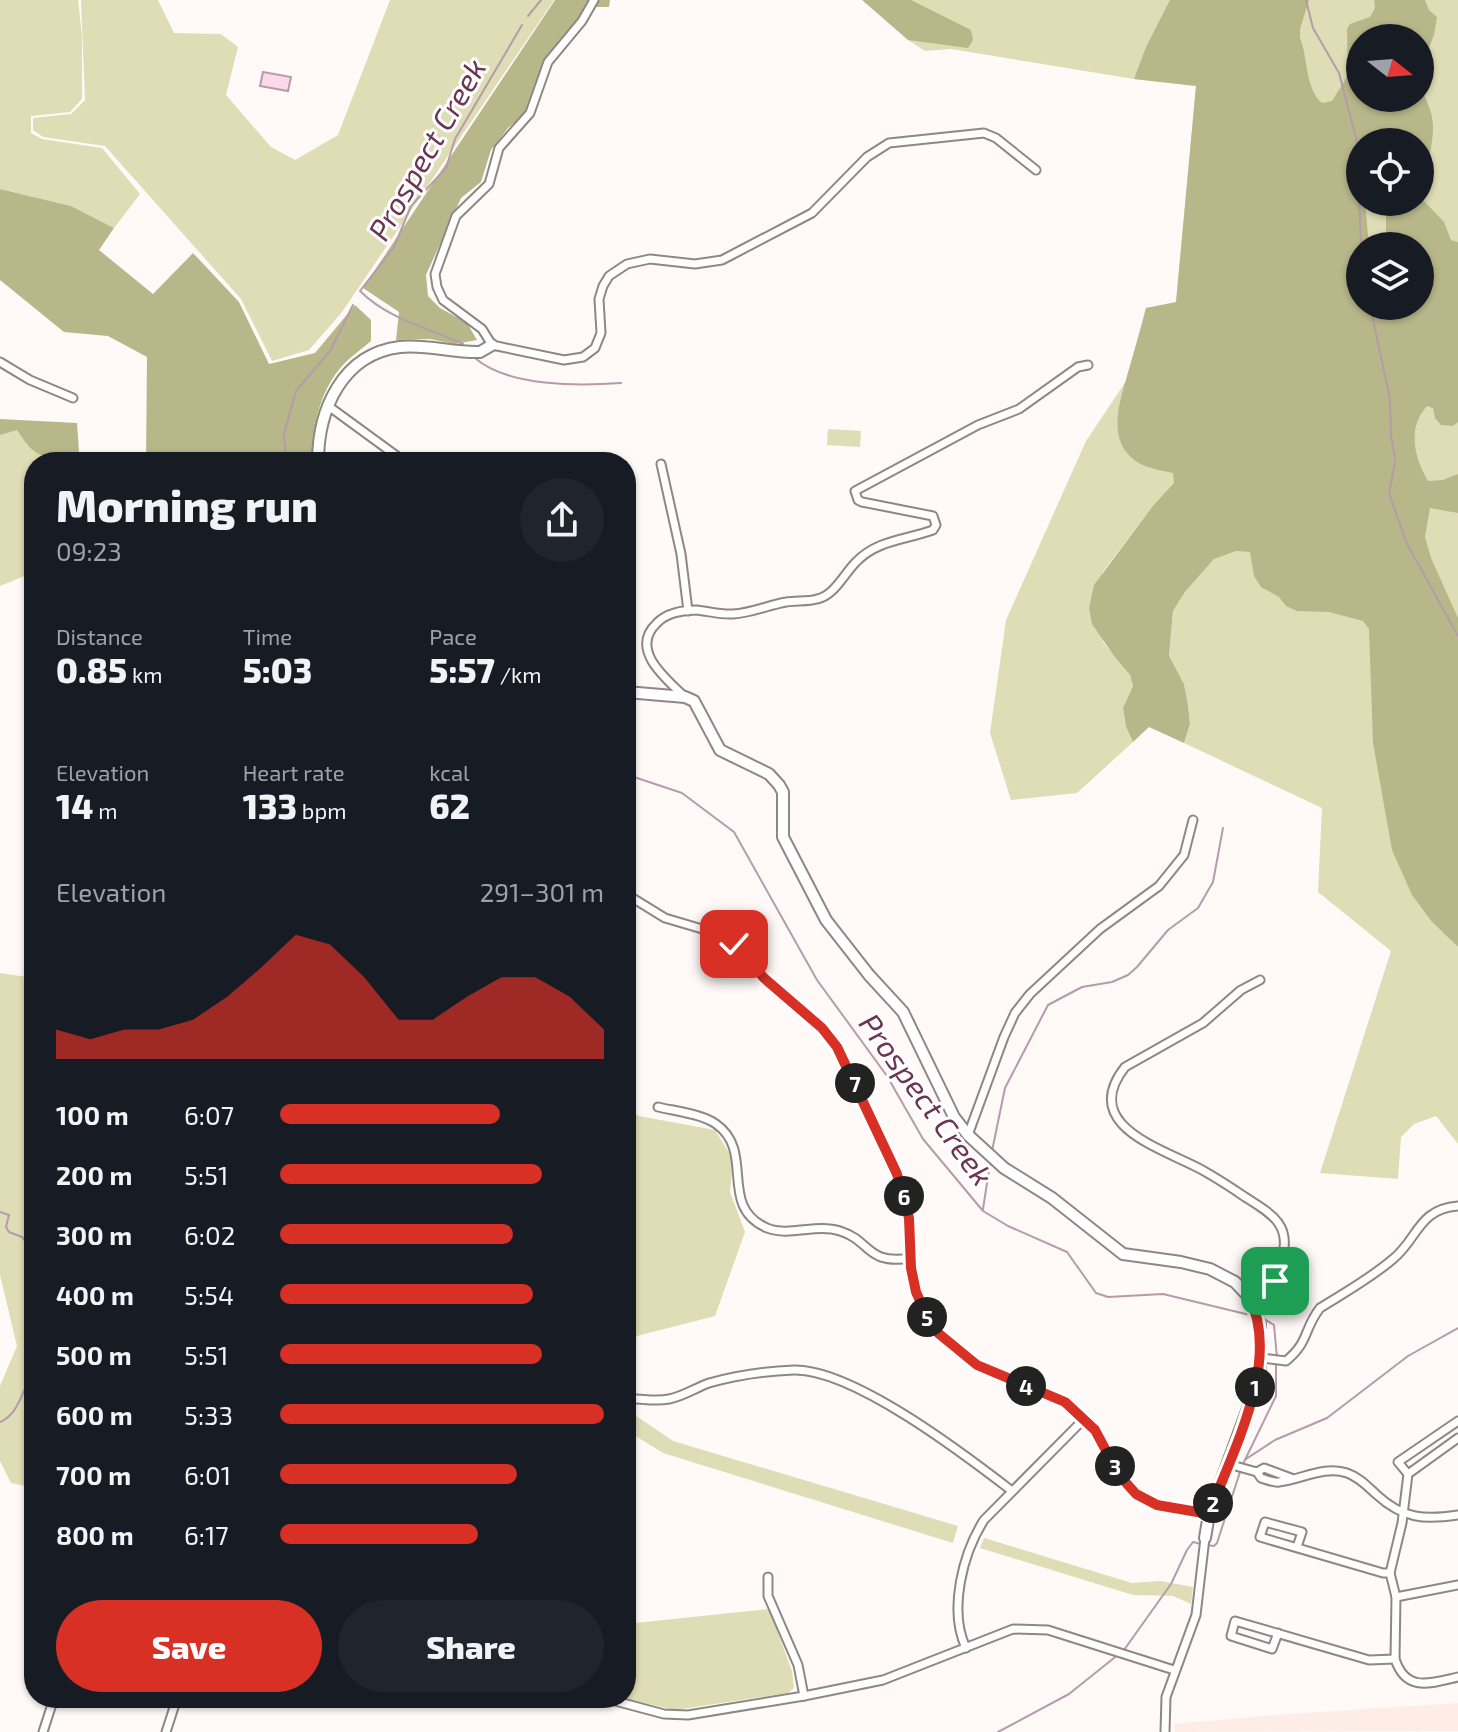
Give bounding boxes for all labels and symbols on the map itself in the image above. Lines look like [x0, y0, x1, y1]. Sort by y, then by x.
north arrow [1346, 24, 1434, 112]
water label: Prospect Creek [359, 52, 493, 246]
pin [700, 910, 768, 978]
water label: Prospect Creek [853, 1006, 1001, 1192]
pin: 7 [835, 1063, 875, 1103]
pin: 6 [884, 1176, 924, 1216]
pin [1241, 1247, 1309, 1315]
pin: 5 [907, 1297, 947, 1337]
pin: 4 [1006, 1366, 1046, 1406]
pin: 1 [1235, 1367, 1275, 1407]
pin: 3 [1095, 1446, 1135, 1486]
pin: 2 [1193, 1483, 1233, 1523]

